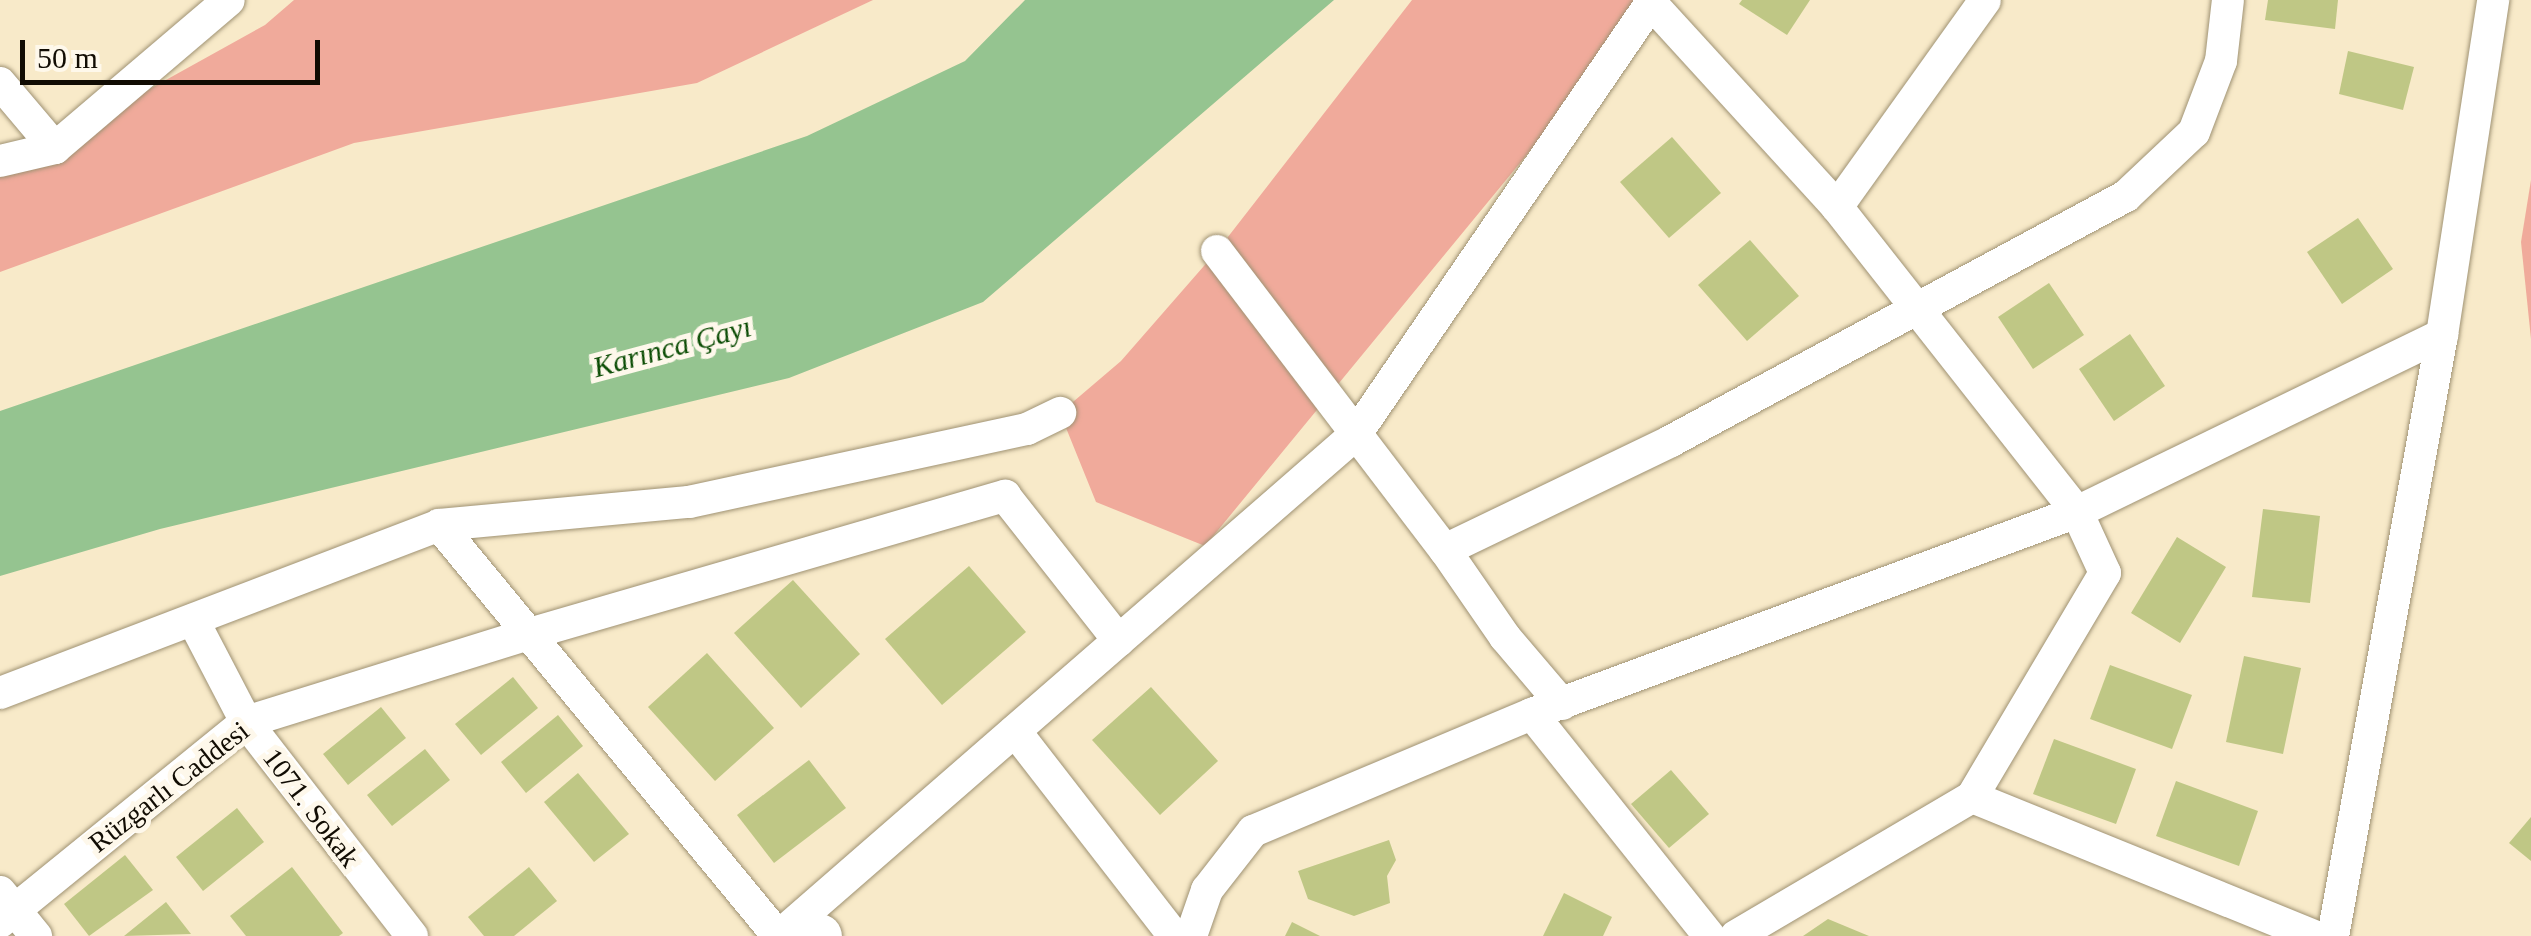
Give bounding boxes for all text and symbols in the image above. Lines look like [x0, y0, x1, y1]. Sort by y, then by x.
scale bar [25, 20, 325, 82]
text: 50 m [37, 41, 98, 74]
water label: Karınca Çayı [589, 309, 755, 385]
street label: Rüzgarlı Caddesi [82, 714, 256, 860]
street label: 1071. Sokak [255, 742, 367, 874]

